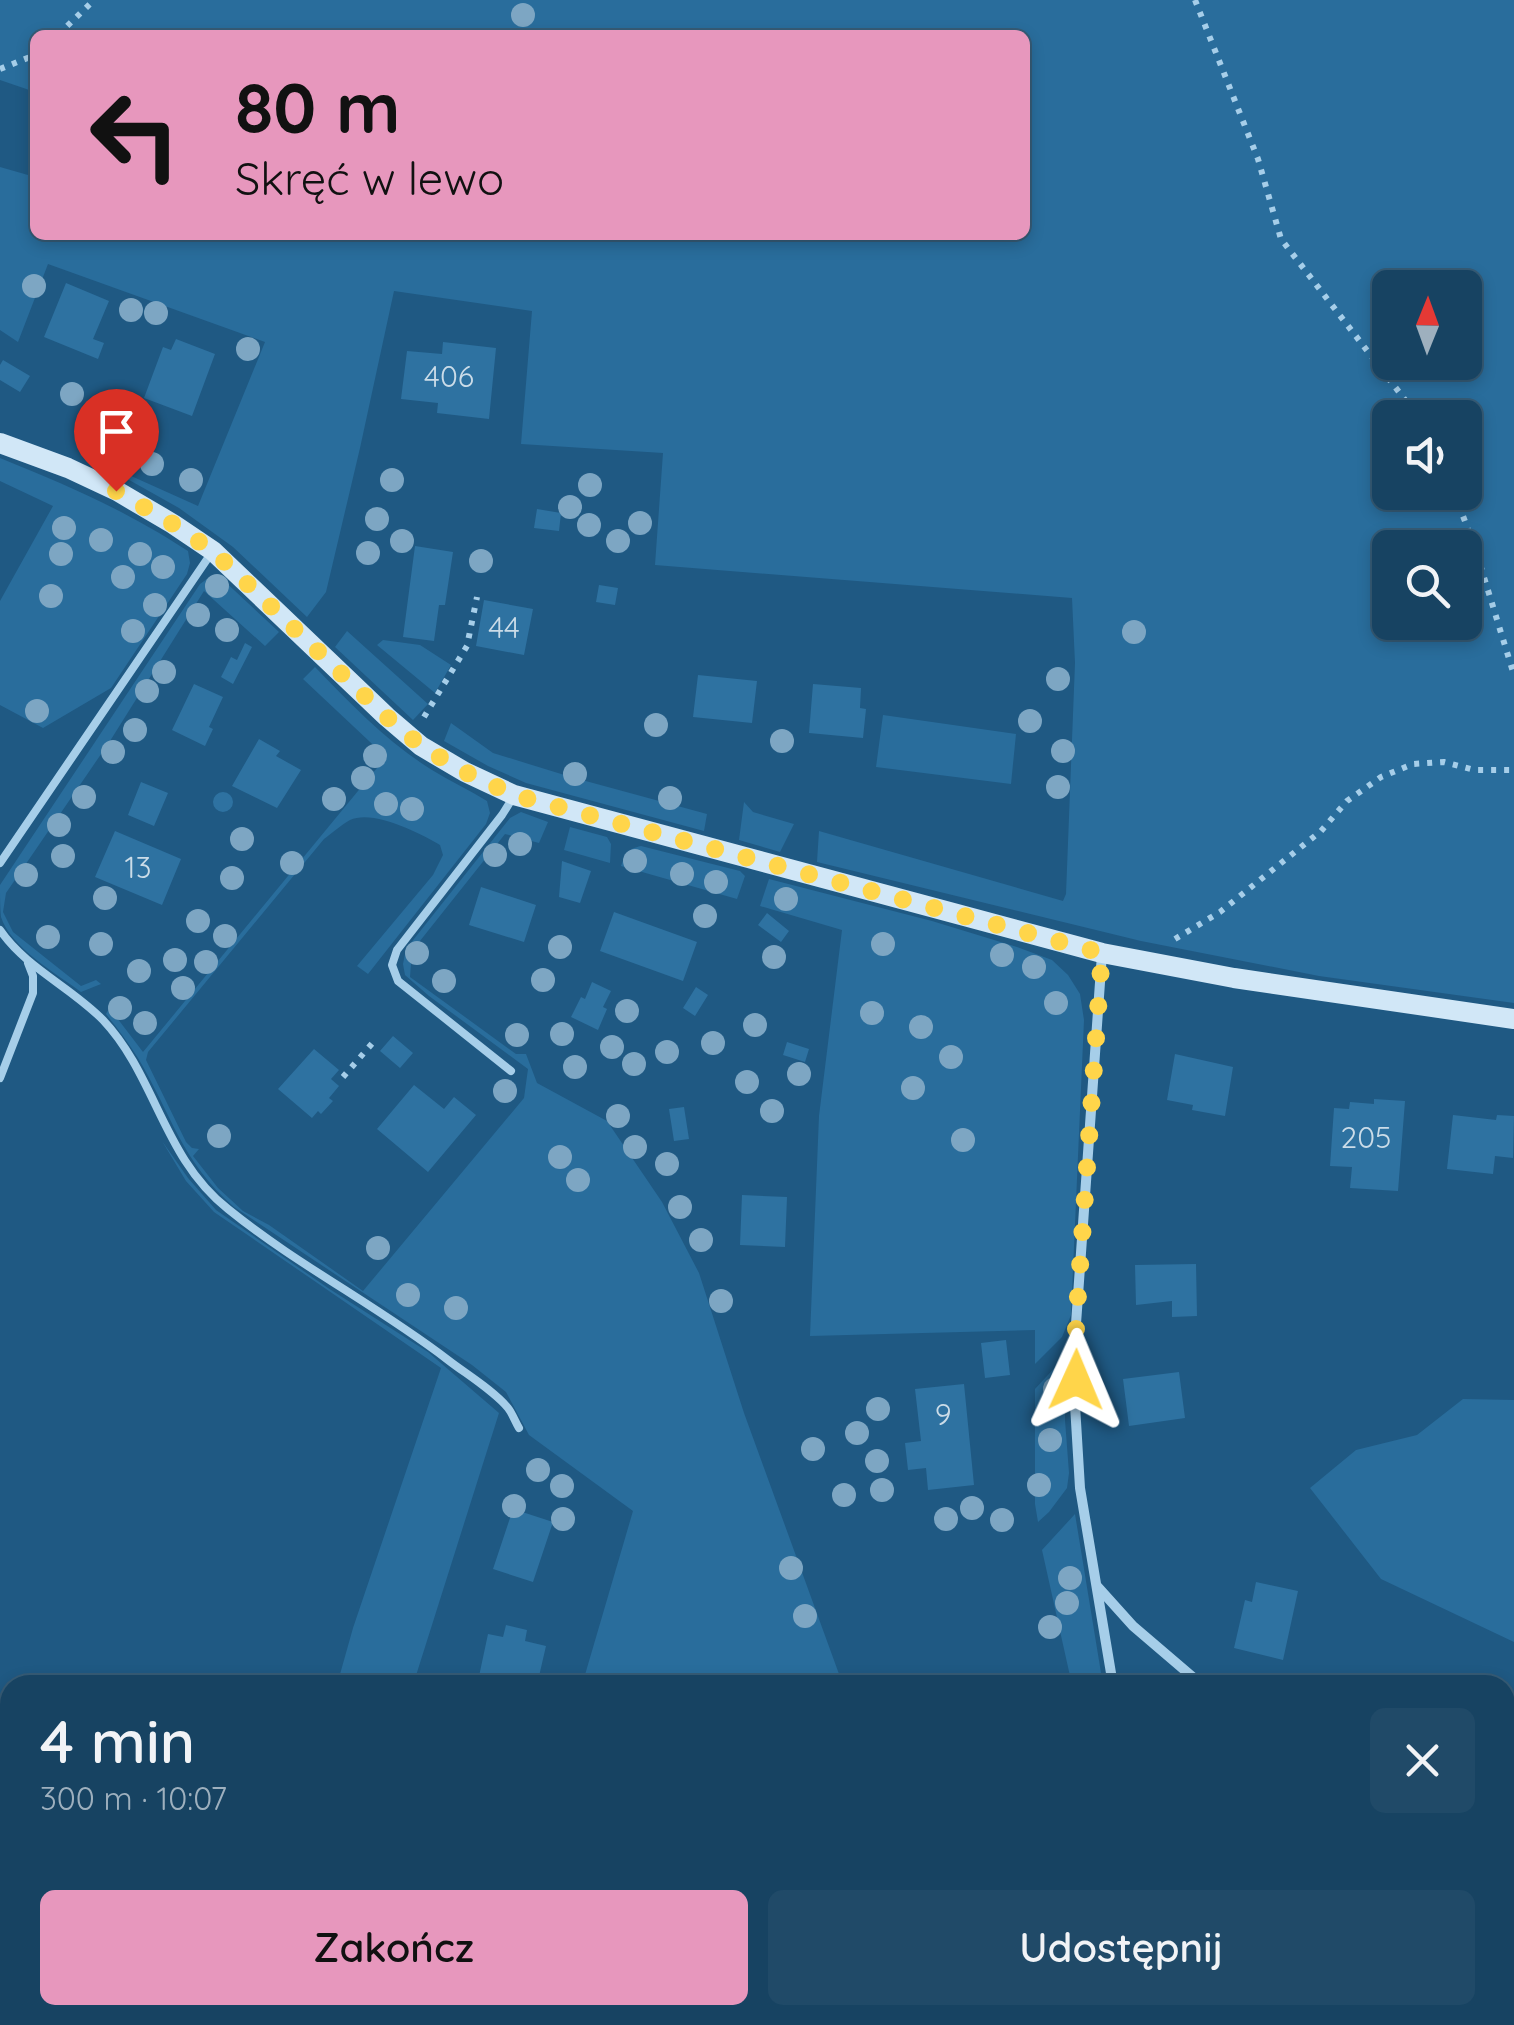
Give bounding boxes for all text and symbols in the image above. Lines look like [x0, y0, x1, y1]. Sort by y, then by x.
text: 80 m [235, 63, 400, 151]
icon: left [70, 70, 200, 200]
text: Skręć w lewo [235, 150, 504, 206]
north arrow [1372, 270, 1482, 380]
map controls [1372, 270, 1482, 640]
house number: 406 [424, 357, 474, 395]
pin [74, 389, 159, 492]
button: sound [1372, 400, 1482, 510]
icon: arrive [89, 404, 144, 459]
button: search [1372, 530, 1482, 640]
house number: 44 [488, 608, 520, 646]
house number: 13 [125, 848, 151, 886]
house number: 205 [1341, 1118, 1391, 1156]
position arrow [1024, 1328, 1128, 1432]
house number: 9 [935, 1395, 951, 1433]
text: 4 min [40, 1703, 195, 1778]
button: close [1370, 1708, 1475, 1813]
text: 300 m · 10:07 [40, 1778, 227, 1818]
button: Zakończ [40, 1890, 748, 2005]
button: Udostępnij [768, 1890, 1475, 2005]

